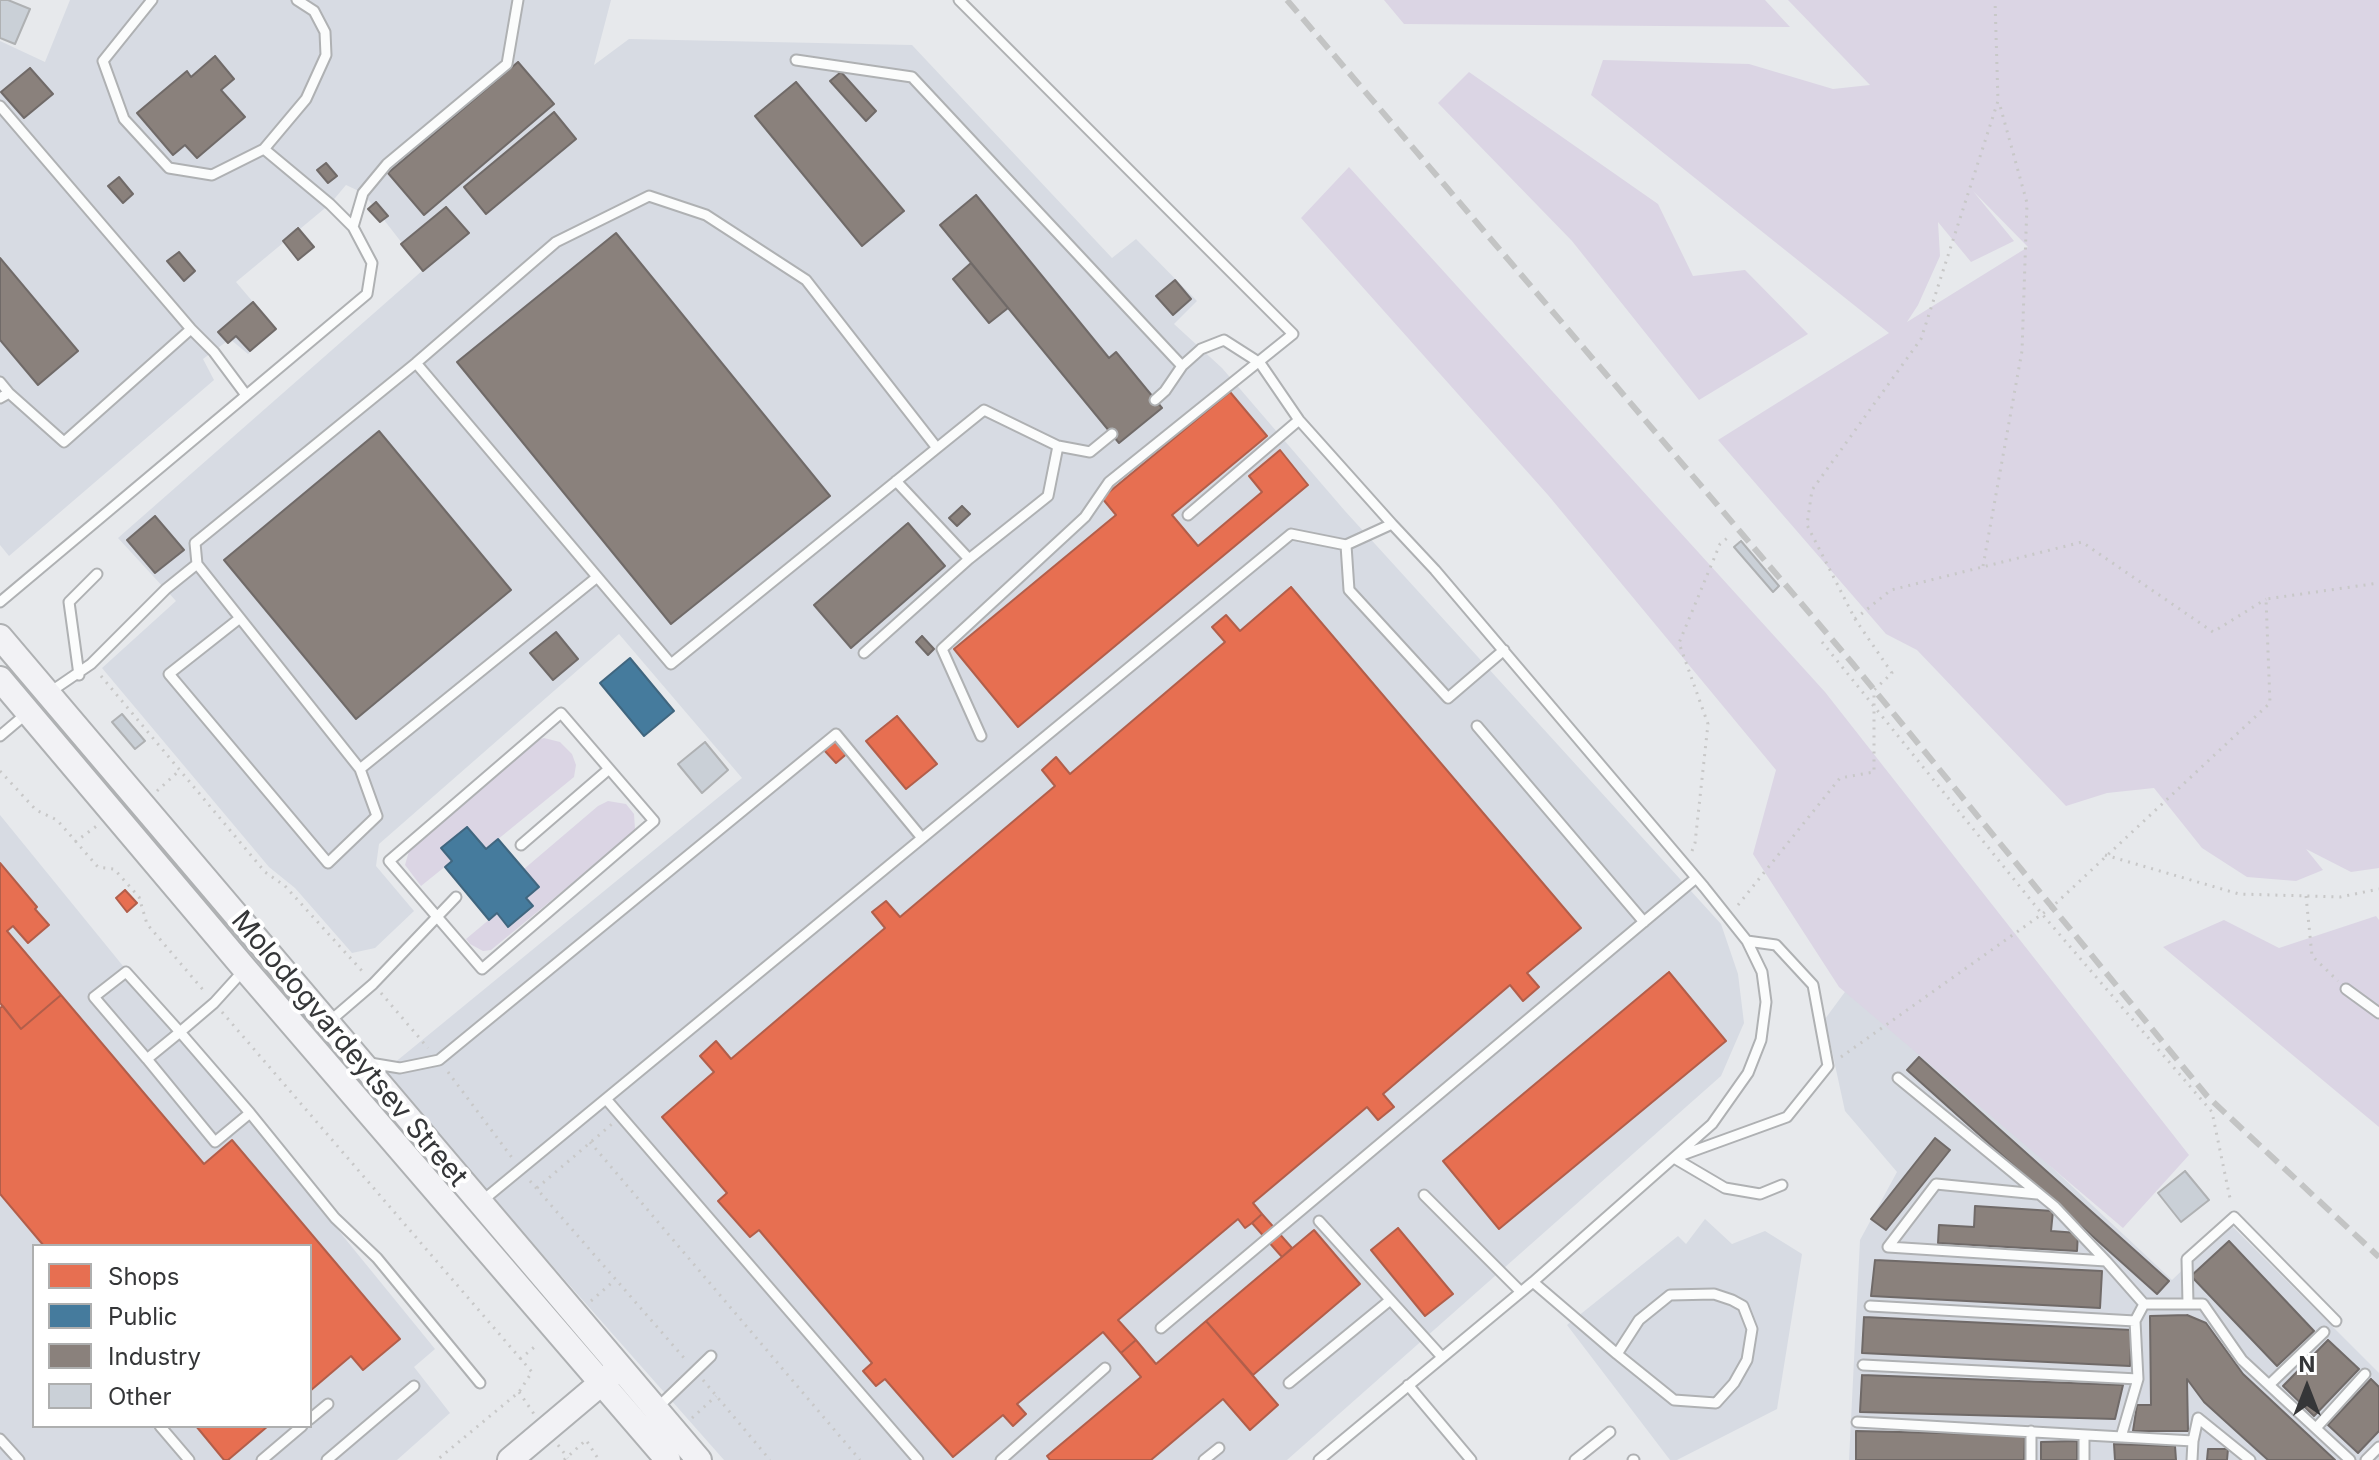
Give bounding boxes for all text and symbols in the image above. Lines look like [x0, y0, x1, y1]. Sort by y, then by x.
street label: Molodogvardeytsev Street [224, 904, 474, 1194]
legend [32, 1244, 312, 1428]
text: Shops [108, 1262, 179, 1291]
text: Public [108, 1302, 178, 1331]
text: Industry [108, 1342, 201, 1371]
north arrow [2267, 1348, 2347, 1428]
text: N [2299, 1351, 2315, 1377]
text: Other [108, 1382, 171, 1411]

